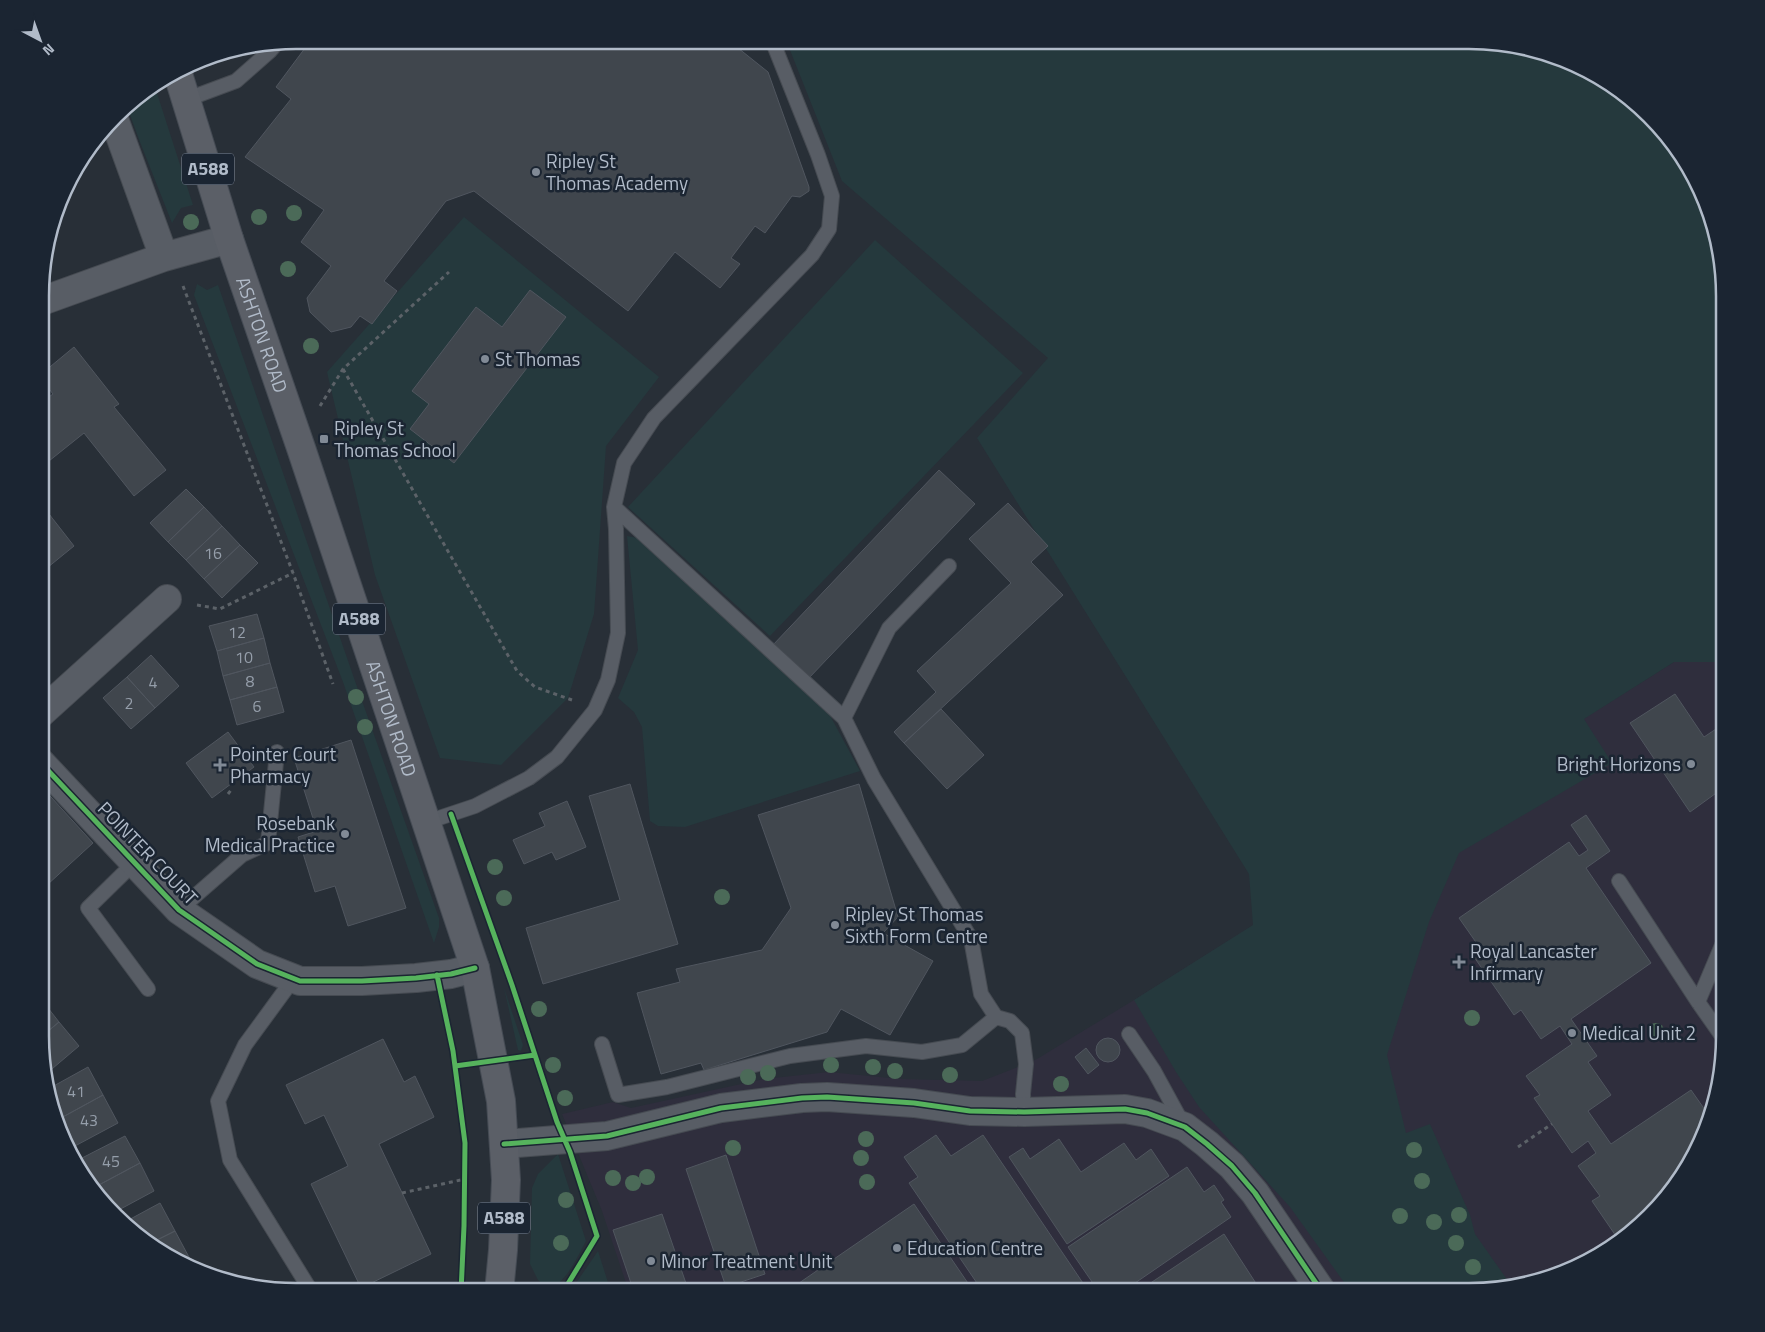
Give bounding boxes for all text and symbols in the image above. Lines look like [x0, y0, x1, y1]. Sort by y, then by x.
north arrow [15, 15, 65, 65]
text: N [38, 39, 59, 61]
place label: Ripley St Thomas Academy [546, 146, 688, 197]
road number: A588 [182, 153, 234, 184]
marker: Ripley St Thomas Academy [530, 166, 542, 178]
street label: ASHTON ROAD [229, 273, 296, 397]
place label: St Thomas [495, 344, 581, 373]
marker: St Thomas [479, 353, 491, 365]
place label: Ripley St Thomas School [334, 413, 456, 464]
marker: Ripley St Thomas School [318, 433, 330, 445]
house number: 16 [204, 541, 222, 565]
road number: A588 [333, 604, 385, 634]
house number: 12 [228, 620, 246, 644]
house number: 10 [235, 645, 253, 669]
street label: ASHTON ROAD [359, 656, 425, 780]
house number: 8 [246, 669, 255, 693]
house number: 4 [149, 670, 158, 694]
house number: 2 [125, 691, 133, 715]
house number: 6 [253, 694, 262, 718]
place label: Pointer Court Pharmacy [230, 739, 336, 790]
place label: Bright Horizons [1557, 749, 1681, 778]
marker: Bright Horizons [1685, 758, 1697, 770]
marker: Pointer Court Pharmacy [214, 759, 226, 771]
street label: POINTER COURT [91, 794, 205, 911]
place label: Rosebank Medical Practice [205, 808, 335, 859]
marker: Rosebank Medical Practice [339, 828, 351, 840]
place label: Ripley St Thomas Sixth Form Centre [845, 899, 988, 950]
marker: Ripley St Thomas Sixth Form Centre [829, 919, 841, 931]
place label: Royal Lancaster Infirmary [1470, 936, 1597, 987]
marker: Royal Lancaster Infirmary [1452, 955, 1466, 969]
place label: Medical Unit 2 [1582, 1018, 1696, 1047]
marker: Medical Unit 2 [1566, 1027, 1578, 1039]
house number: 41 [67, 1079, 85, 1103]
house number: 43 [80, 1108, 98, 1132]
house number: 45 [102, 1149, 120, 1173]
road number: A588 [478, 1202, 530, 1234]
place label: Education Centre [907, 1233, 1043, 1262]
marker: Education Centre [891, 1242, 903, 1254]
place label: Minor Treatment Unit [661, 1246, 833, 1275]
marker: Minor Treatment Unit [645, 1255, 657, 1267]

